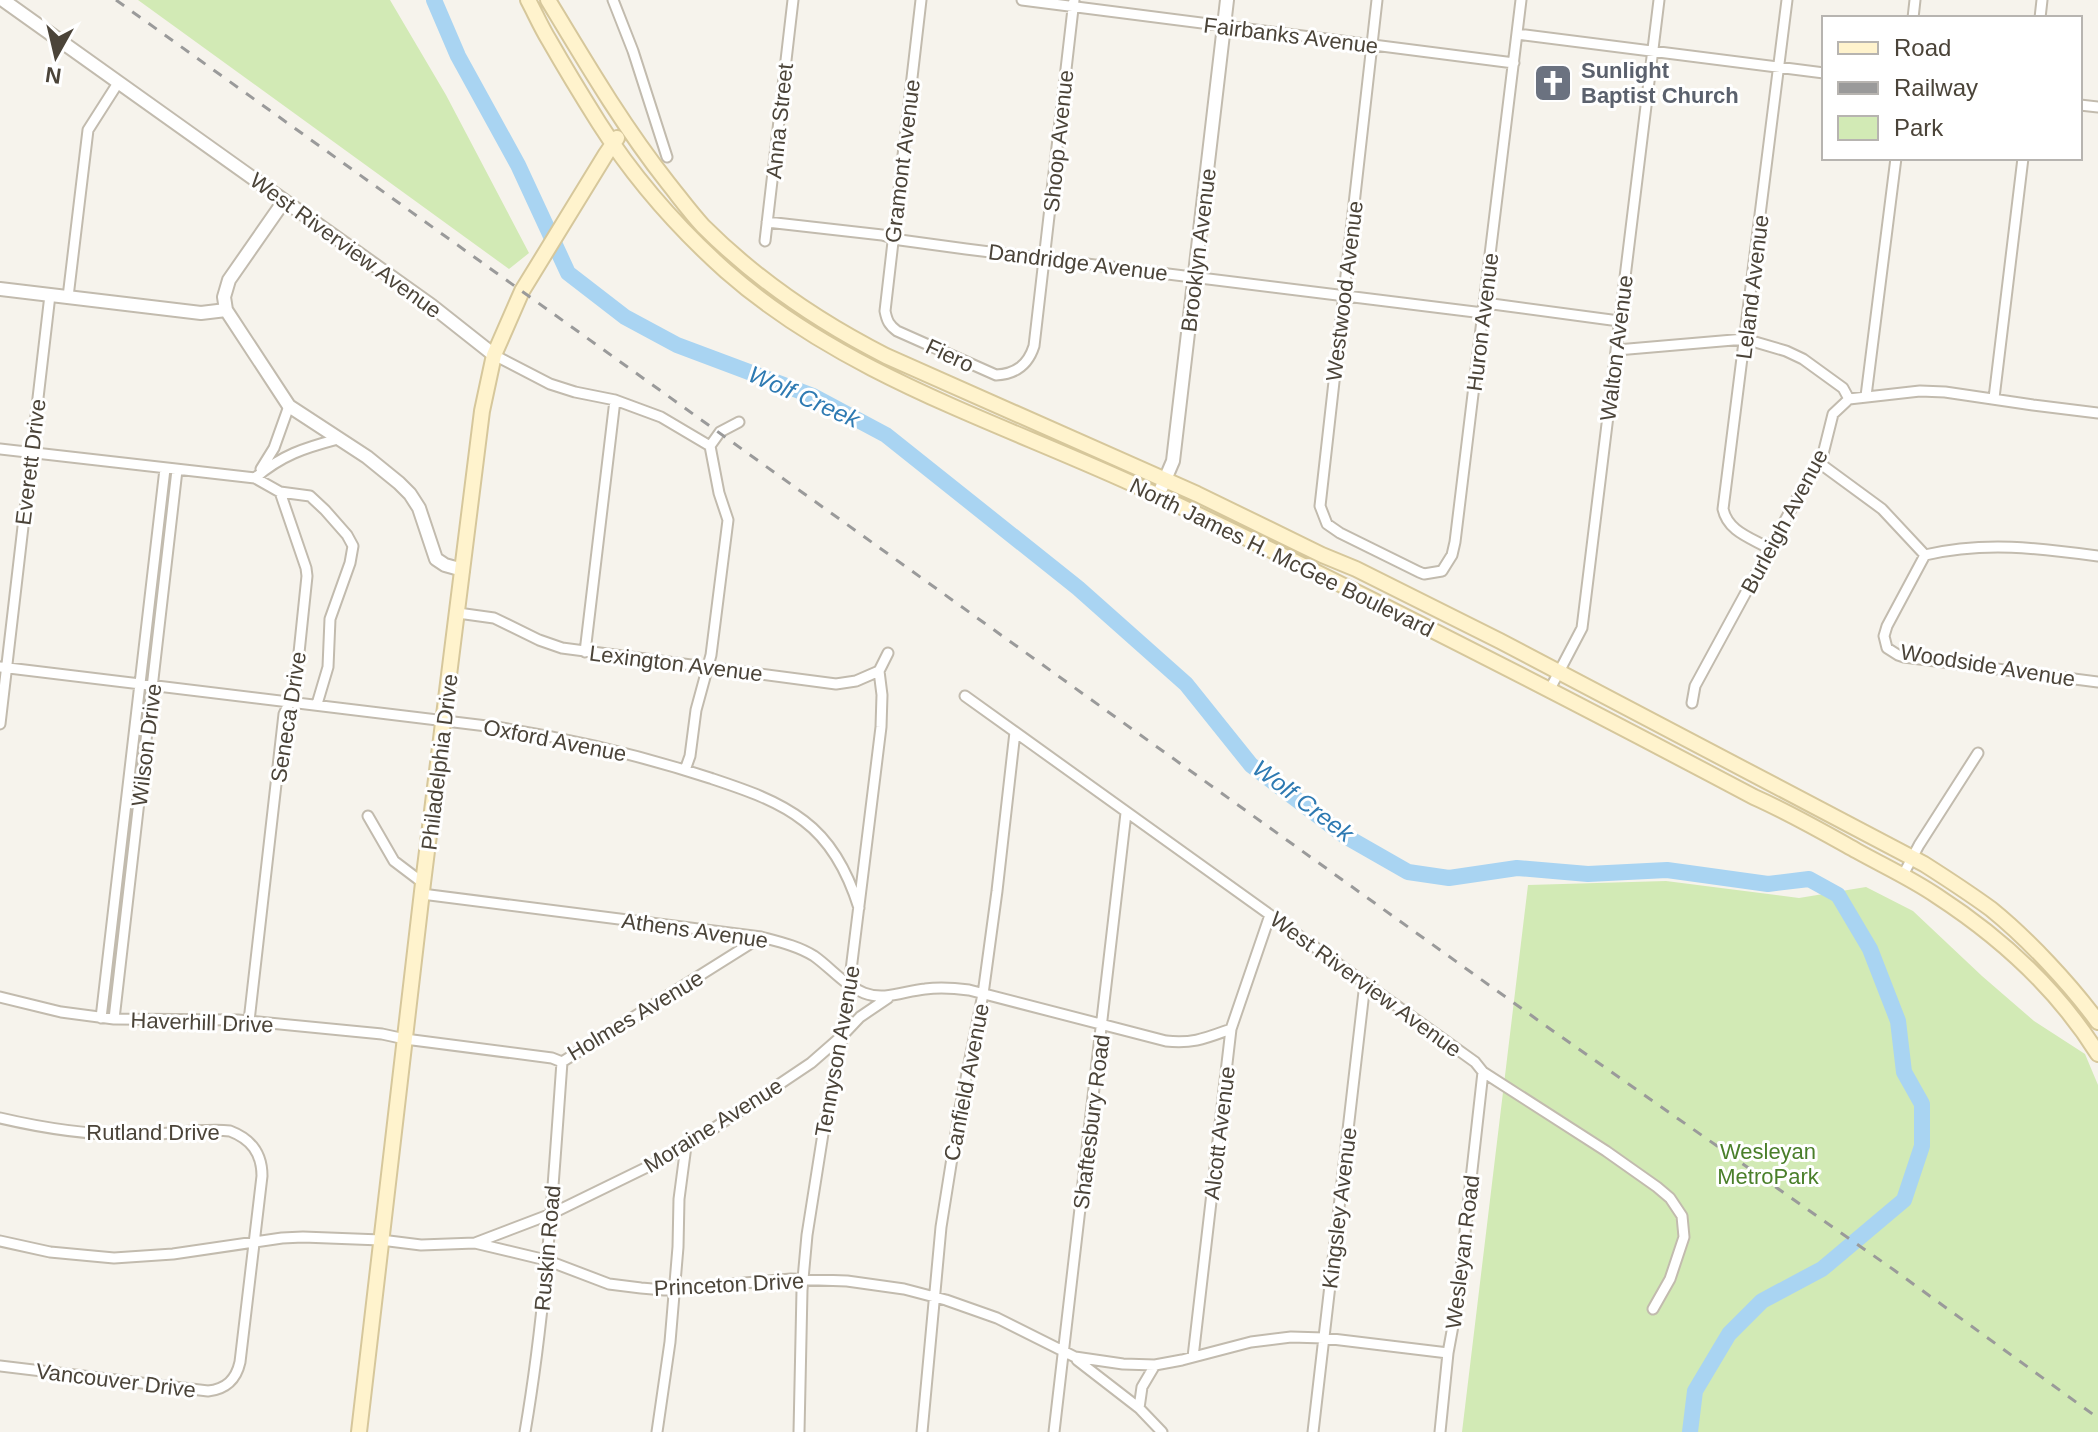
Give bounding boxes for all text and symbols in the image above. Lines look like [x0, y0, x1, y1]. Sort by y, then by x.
street label: Fairbanks Avenue [1202, 12, 1380, 59]
north arrow [16, 16, 96, 96]
legend [1822, 16, 2082, 160]
text: Road [1894, 34, 1951, 61]
place label: Sunlight Baptist Church [1581, 58, 1739, 108]
text: N [44, 62, 63, 89]
street label: Anna Street [761, 62, 798, 180]
church icon: Sunlight Baptist Church [1532, 62, 1574, 104]
street label: Shoop Avenue [1039, 69, 1078, 213]
text: Railway [1894, 74, 1978, 101]
street label: Gramont Avenue [880, 78, 925, 244]
text: Park [1894, 114, 1944, 141]
street label: Brooklyn Avenue [1176, 167, 1221, 333]
street label: West Riverview Avenue [245, 168, 446, 323]
street label: Westwood Avenue [1321, 199, 1368, 383]
street label: Leland Avenue [1731, 213, 1774, 361]
street label: Dandridge Avenue [987, 239, 1169, 286]
street label: Huron Avenue [1462, 252, 1503, 393]
street label: Walton Avenue [1595, 274, 1638, 422]
street label: Fiero [922, 334, 978, 377]
water label: Wolf Creek [744, 360, 866, 434]
street label: Everett Drive [10, 397, 51, 527]
street label: Burleigh Avenue [1736, 445, 1833, 598]
street label: North James H. McGee Boulevard [1126, 473, 1438, 642]
street label: Woodside Avenue [1899, 639, 2077, 692]
street label: Lexington Avenue [588, 640, 764, 687]
street label: Seneca Drive [266, 650, 311, 784]
street label: Philadelphia Drive [416, 673, 463, 852]
street label: Wilson Drive [127, 682, 166, 808]
street label: Oxford Avenue [481, 714, 629, 767]
water label: Wolf Creek [1248, 754, 1360, 848]
street label: West Riverview Avenue [1265, 907, 1466, 1062]
street label: Athens Avenue [620, 908, 770, 953]
street label: Tennyson Avenue [810, 964, 865, 1139]
street label: Holmes Avenue [563, 965, 708, 1066]
street label: Canfield Avenue [939, 1001, 994, 1163]
street label: Haverhill Drive [130, 1008, 274, 1037]
street label: Shaftesbury Road [1068, 1033, 1115, 1211]
street label: Alcott Avenue [1199, 1065, 1240, 1201]
street label: Moraine Avenue [639, 1073, 787, 1178]
street label: Rutland Drive [86, 1120, 220, 1145]
street label: Kingsley Avenue [1317, 1126, 1362, 1290]
park label: Wesleyan MetroPark [1717, 1139, 1820, 1189]
street label: Wesleyan Road [1441, 1174, 1484, 1330]
street label: Ruskin Road [530, 1184, 565, 1312]
street label: Princeton Drive [653, 1268, 805, 1301]
street label: Vancouver Drive [35, 1358, 197, 1403]

